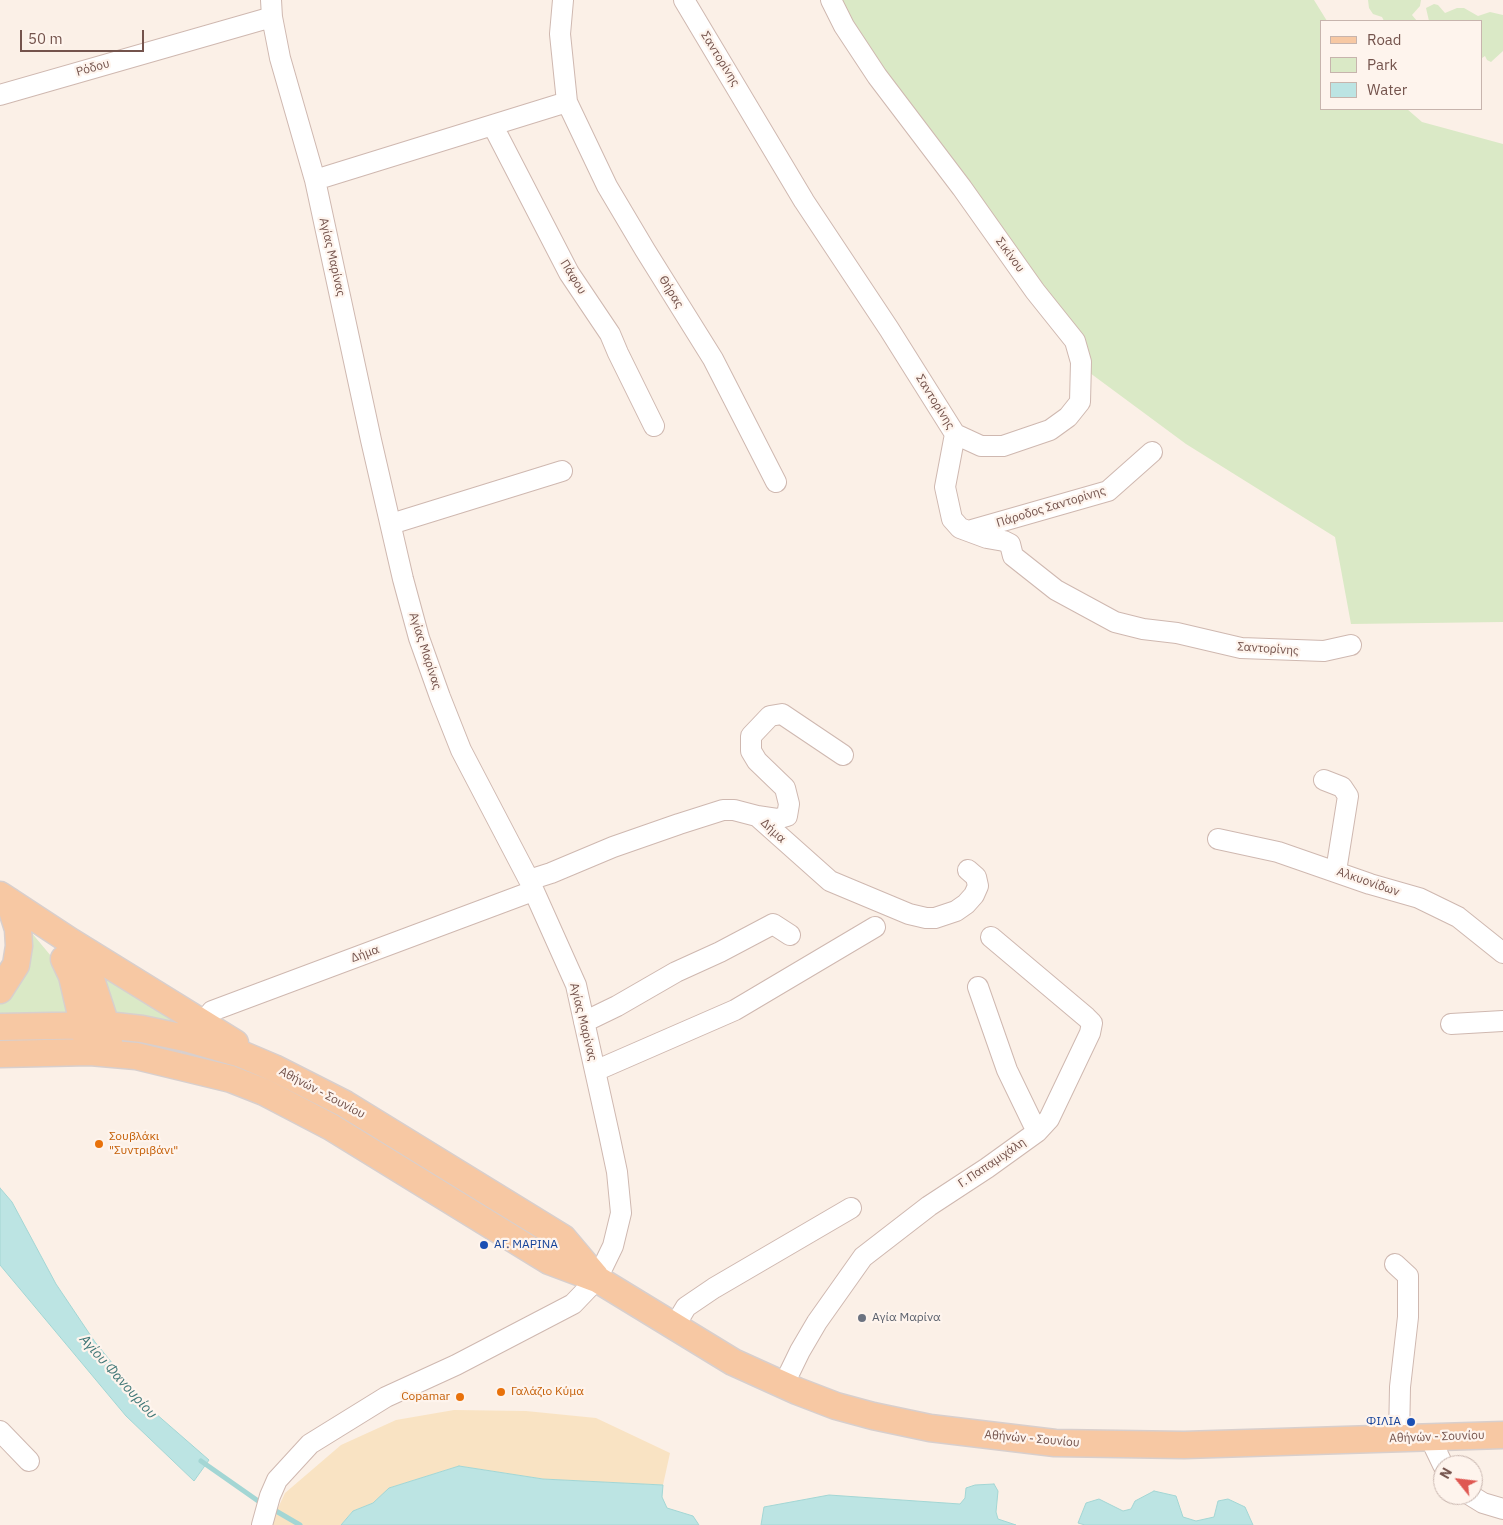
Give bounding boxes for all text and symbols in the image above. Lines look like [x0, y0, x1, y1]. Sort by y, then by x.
scale bar [22, 20, 146, 52]
legend [1320, 20, 1483, 110]
text: 50 m [28, 29, 63, 48]
street label: Σαντορίνης [698, 29, 742, 89]
text: Road [1367, 30, 1402, 49]
text: Park [1367, 55, 1397, 74]
street label: Ρόδου [75, 56, 111, 80]
text: Water [1367, 80, 1407, 99]
street label: Αγίας Μαρίνας [316, 216, 348, 298]
street label: Σικίνου [993, 235, 1027, 275]
street label: Πάφου [557, 257, 589, 297]
street label: Θήρας [656, 273, 686, 311]
street label: Σαντορίνης [913, 372, 957, 432]
street label: Πάροδος Σαντορίνης [995, 484, 1107, 530]
street label: Αγίας Μαρίνας [406, 611, 444, 691]
street label: Σαντορίνης [1237, 640, 1299, 658]
street label: Δήμα [757, 816, 789, 846]
street label: Αλκυονίδων [1335, 865, 1401, 899]
street label: Δήμα [349, 942, 381, 966]
street label: Αγίας Μαρίνας [566, 981, 600, 1063]
street label: Αθήνών - Σουνίου [276, 1064, 368, 1122]
place label: Σουβλάκι "Συντριβάνι" [109, 1130, 178, 1158]
street label: Γ. Παπαμιχάλη [955, 1135, 1029, 1191]
marker: Σουβλάκι "Συντριβάνι" [93, 1138, 105, 1150]
place label: ΑΓ. ΜΑΡΙΝΑ [494, 1238, 558, 1252]
marker: ΑΓ. ΜΑΡΙΝΑ [478, 1239, 490, 1251]
place label: Αγία Μαρίνα [872, 1311, 941, 1325]
marker: Αγία Μαρίνα [856, 1312, 868, 1324]
water label: Αγίου Φανουρίου [76, 1332, 160, 1422]
place label: Γαλάζιο Κύμα [511, 1385, 584, 1399]
marker: Γαλάζιο Κύμα [495, 1386, 507, 1398]
place label: Copamar [401, 1390, 450, 1404]
marker: Copamar [454, 1391, 466, 1403]
place label: ΦΙΛΙΑ [1366, 1415, 1401, 1429]
marker: ΦΙΛΙΑ [1405, 1416, 1417, 1428]
street label: Αθήνών - Σουνίου [984, 1428, 1080, 1450]
street label: Αθήνών - Σουνίου [1389, 1428, 1485, 1446]
north arrow [1433, 1455, 1483, 1505]
text: N [1435, 1464, 1456, 1482]

